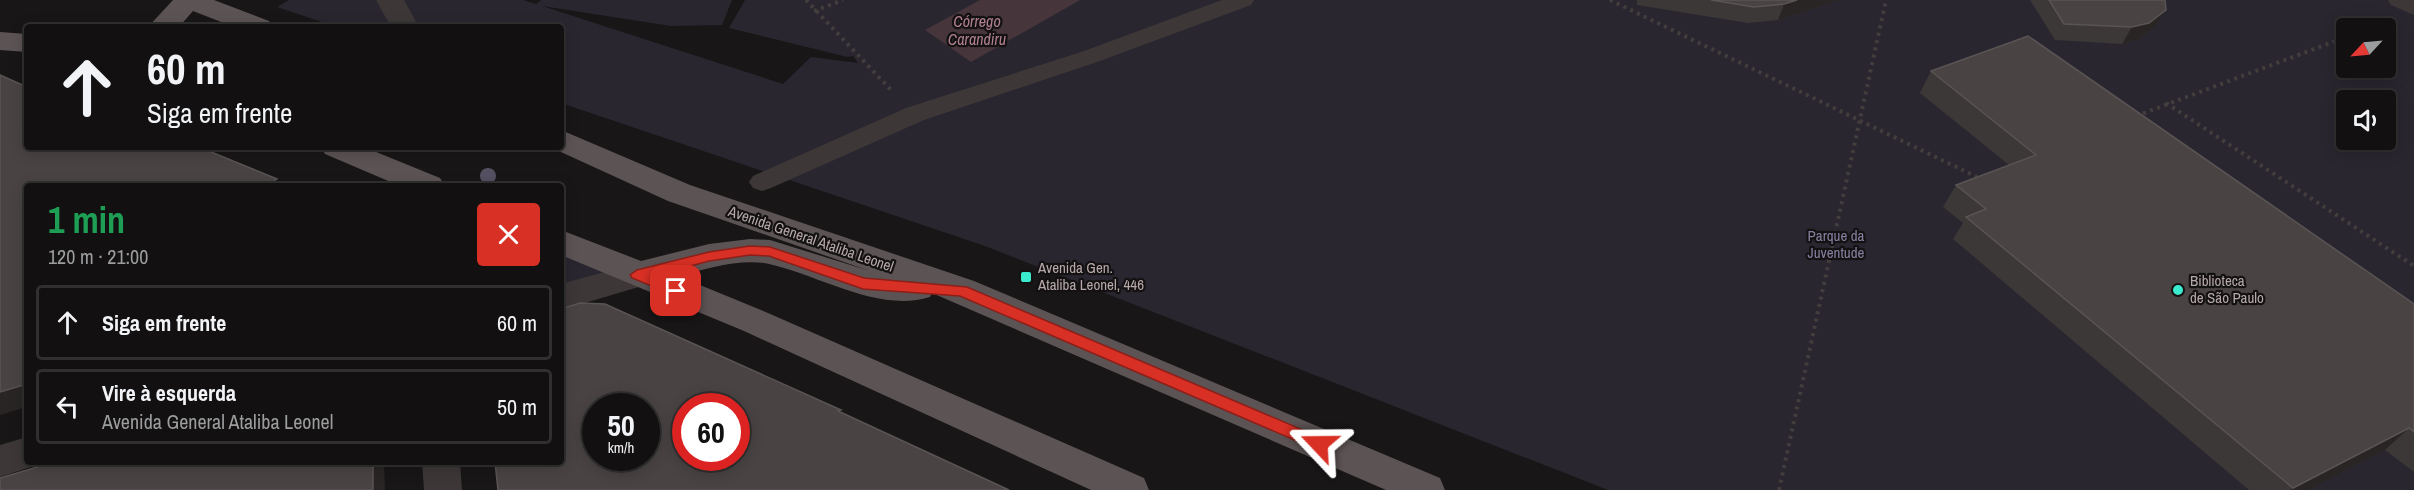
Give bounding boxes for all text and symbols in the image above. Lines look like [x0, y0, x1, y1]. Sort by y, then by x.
water label: Córrego Carandiru [948, 10, 1006, 50]
north arrow [2336, 18, 2396, 78]
map controls [2336, 18, 2396, 150]
text: 60 m [147, 41, 226, 97]
icon: ahead [48, 48, 126, 126]
button: sound [2336, 90, 2396, 150]
text: Siga em frente [147, 95, 292, 131]
text: 1 min [48, 196, 125, 244]
street label: Avenida General Ataliba Leonel [725, 200, 897, 277]
button: close [477, 203, 540, 266]
park label: Parque da Juventude [1808, 225, 1865, 263]
text: 120 m · 21:00 [48, 243, 148, 270]
place label: Avenida Gen. Ataliba Leonel, 446 [1037, 257, 1144, 295]
pin [650, 265, 701, 316]
marker: Avenida Gen. Ataliba Leonel, 446 [1019, 270, 1033, 284]
place label: Biblioteca de São Paulo [2190, 270, 2264, 308]
icon: arrive [659, 274, 692, 307]
marker: Biblioteca de São Paulo [2171, 283, 2185, 297]
icon: ahead [51, 306, 84, 339]
text: Siga em frente [102, 308, 226, 338]
text: 60 m [497, 308, 537, 338]
text: Vire à esquerda [102, 378, 236, 408]
icon: left [51, 390, 84, 423]
text: 50 m [497, 392, 537, 422]
speed limit sign: 60 [672, 393, 750, 471]
text: 50 [607, 405, 635, 445]
text: Avenida General Ataliba Leonel [102, 408, 333, 435]
position arrow [1287, 412, 1351, 476]
text: km/h [608, 437, 634, 458]

